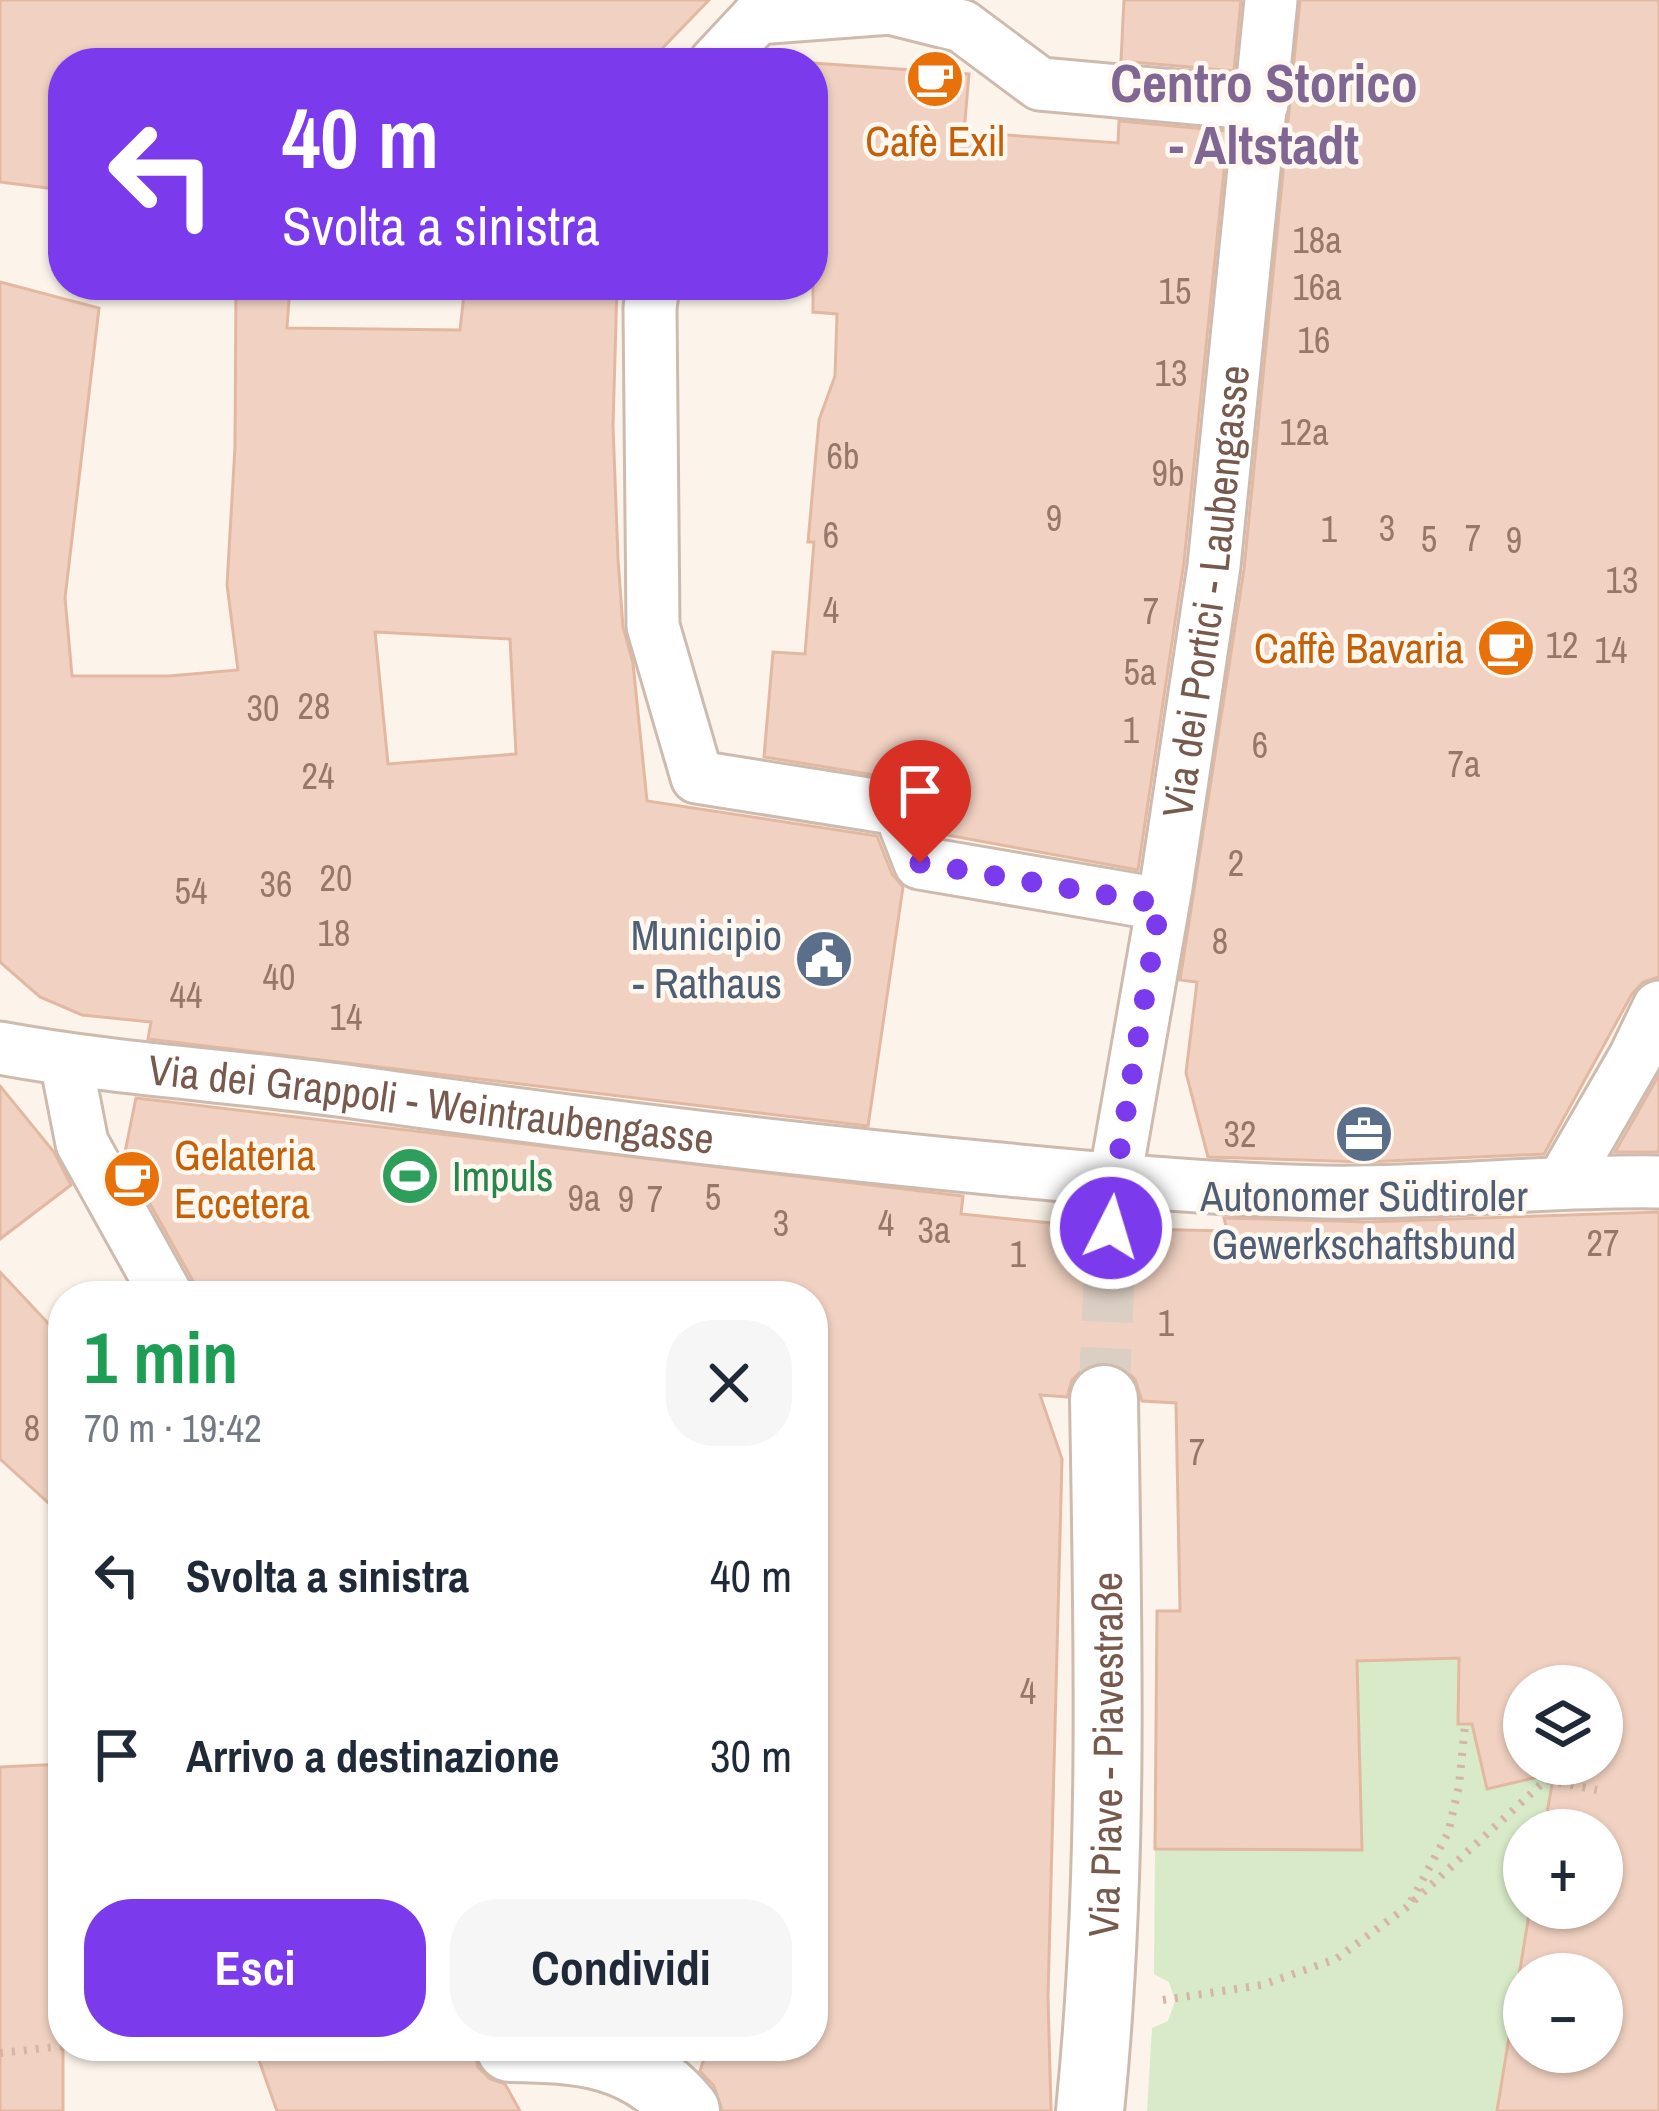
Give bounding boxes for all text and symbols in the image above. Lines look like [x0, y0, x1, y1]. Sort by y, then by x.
district label: Centro Storico - Altstadt [1110, 46, 1418, 181]
cafe icon: Cafè Exil [904, 48, 966, 110]
text: 40 m [282, 81, 439, 194]
icon: left [84, 96, 240, 252]
place label: Cafè Exil [865, 113, 1005, 169]
text: Svolta a sinistra [282, 189, 600, 262]
house number: 18a [1292, 216, 1342, 264]
house number: 16a [1292, 263, 1342, 311]
house number: 15 [1159, 267, 1191, 315]
house number: 16 [1298, 316, 1330, 364]
house number: 13 [1155, 349, 1187, 397]
street label: Via dei Portici - Laubengasse [1149, 363, 1262, 821]
house number: 12a [1279, 408, 1329, 456]
house number: 6b [827, 432, 859, 480]
house number: 9b [1152, 449, 1184, 497]
house number: 9 [1046, 494, 1062, 542]
house number: 3 [1379, 504, 1395, 552]
house number: 1 [1321, 505, 1338, 553]
house number: 6 [823, 511, 839, 559]
house number: 7 [1465, 514, 1481, 562]
house number: 5 [1421, 515, 1437, 563]
house number: 9 [1506, 516, 1522, 564]
house number: 13 [1606, 556, 1638, 604]
house number: 4 [823, 586, 839, 634]
house number: 7 [1143, 587, 1159, 635]
cafe icon: Caffè Bavaria [1475, 617, 1537, 679]
place label: Caffè Bavaria [1254, 620, 1464, 676]
house number: 12 [1546, 621, 1578, 669]
house number: 14 [1595, 626, 1627, 674]
house number: 5a [1124, 648, 1156, 696]
house number: 28 [298, 682, 330, 730]
house number: 30 [247, 684, 279, 732]
house number: 1 [1123, 706, 1140, 754]
house number: 6 [1252, 721, 1268, 769]
pin [869, 740, 971, 863]
house number: 7a [1448, 740, 1480, 788]
house number: 24 [302, 752, 334, 800]
icon: arrive [887, 758, 953, 824]
house number: 2 [1228, 839, 1244, 887]
house number: 20 [320, 854, 352, 902]
house number: 36 [260, 860, 292, 908]
house number: 54 [175, 867, 207, 915]
place label: Municipio - Rathaus [631, 907, 782, 1011]
house number: 18 [318, 909, 350, 957]
house number: 8 [1212, 917, 1228, 965]
public building icon: Municipio - Rathaus [793, 928, 855, 990]
house number: 40 [263, 953, 295, 1001]
house number: 44 [170, 971, 202, 1019]
house number: 14 [330, 993, 362, 1041]
street label: Via dei Grappoli - Weintraubengasse [146, 1041, 717, 1167]
office icon: Autonomer Südtiroler Gewerkschaftsbund [1333, 1103, 1395, 1165]
house number: 32 [1224, 1110, 1256, 1158]
place label: Gelateria Eccetera [174, 1127, 316, 1231]
sports icon: Impuls [379, 1145, 441, 1207]
cafe icon: Gelateria Eccetera [101, 1148, 163, 1210]
place label: Impuls [452, 1148, 553, 1204]
position arrow [1048, 1165, 1174, 1291]
place label: Autonomer Südtiroler Gewerkschaftsbund [1199, 1168, 1528, 1272]
house number: 5 [705, 1173, 721, 1221]
house number: 9a [568, 1174, 600, 1222]
house number: 9 [618, 1175, 634, 1223]
house number: 7 [647, 1175, 663, 1223]
house number: 3 [773, 1199, 789, 1247]
house number: 4 [878, 1199, 894, 1247]
house number: 3a [918, 1206, 950, 1254]
house number: 27 [1587, 1219, 1619, 1267]
house number: 1 [1010, 1230, 1027, 1278]
house number: 1 [1158, 1299, 1175, 1347]
text: 1 min [84, 1308, 238, 1405]
button: close [666, 1320, 792, 1446]
text: 70 m · 19:42 [84, 1402, 262, 1454]
house number: 8 [24, 1404, 40, 1452]
house number: 7 [1189, 1428, 1205, 1476]
icon: left [84, 1542, 150, 1608]
text: Svolta a sinistra [186, 1545, 469, 1606]
text: 40 m [710, 1545, 792, 1606]
street label: Via Piave - Piavestraße [1075, 1572, 1136, 1938]
map controls [1503, 1665, 1623, 2073]
button: layers [1503, 1665, 1623, 1785]
house number: 4 [1020, 1667, 1036, 1715]
icon: arrive [84, 1722, 150, 1788]
text: Arrivo a destinazione [186, 1725, 559, 1786]
text: 30 m [710, 1725, 792, 1786]
button: + [1503, 1809, 1623, 1929]
button: Esci [84, 1899, 426, 2037]
button: Condividi [450, 1899, 792, 2037]
button: − [1503, 1953, 1623, 2073]

